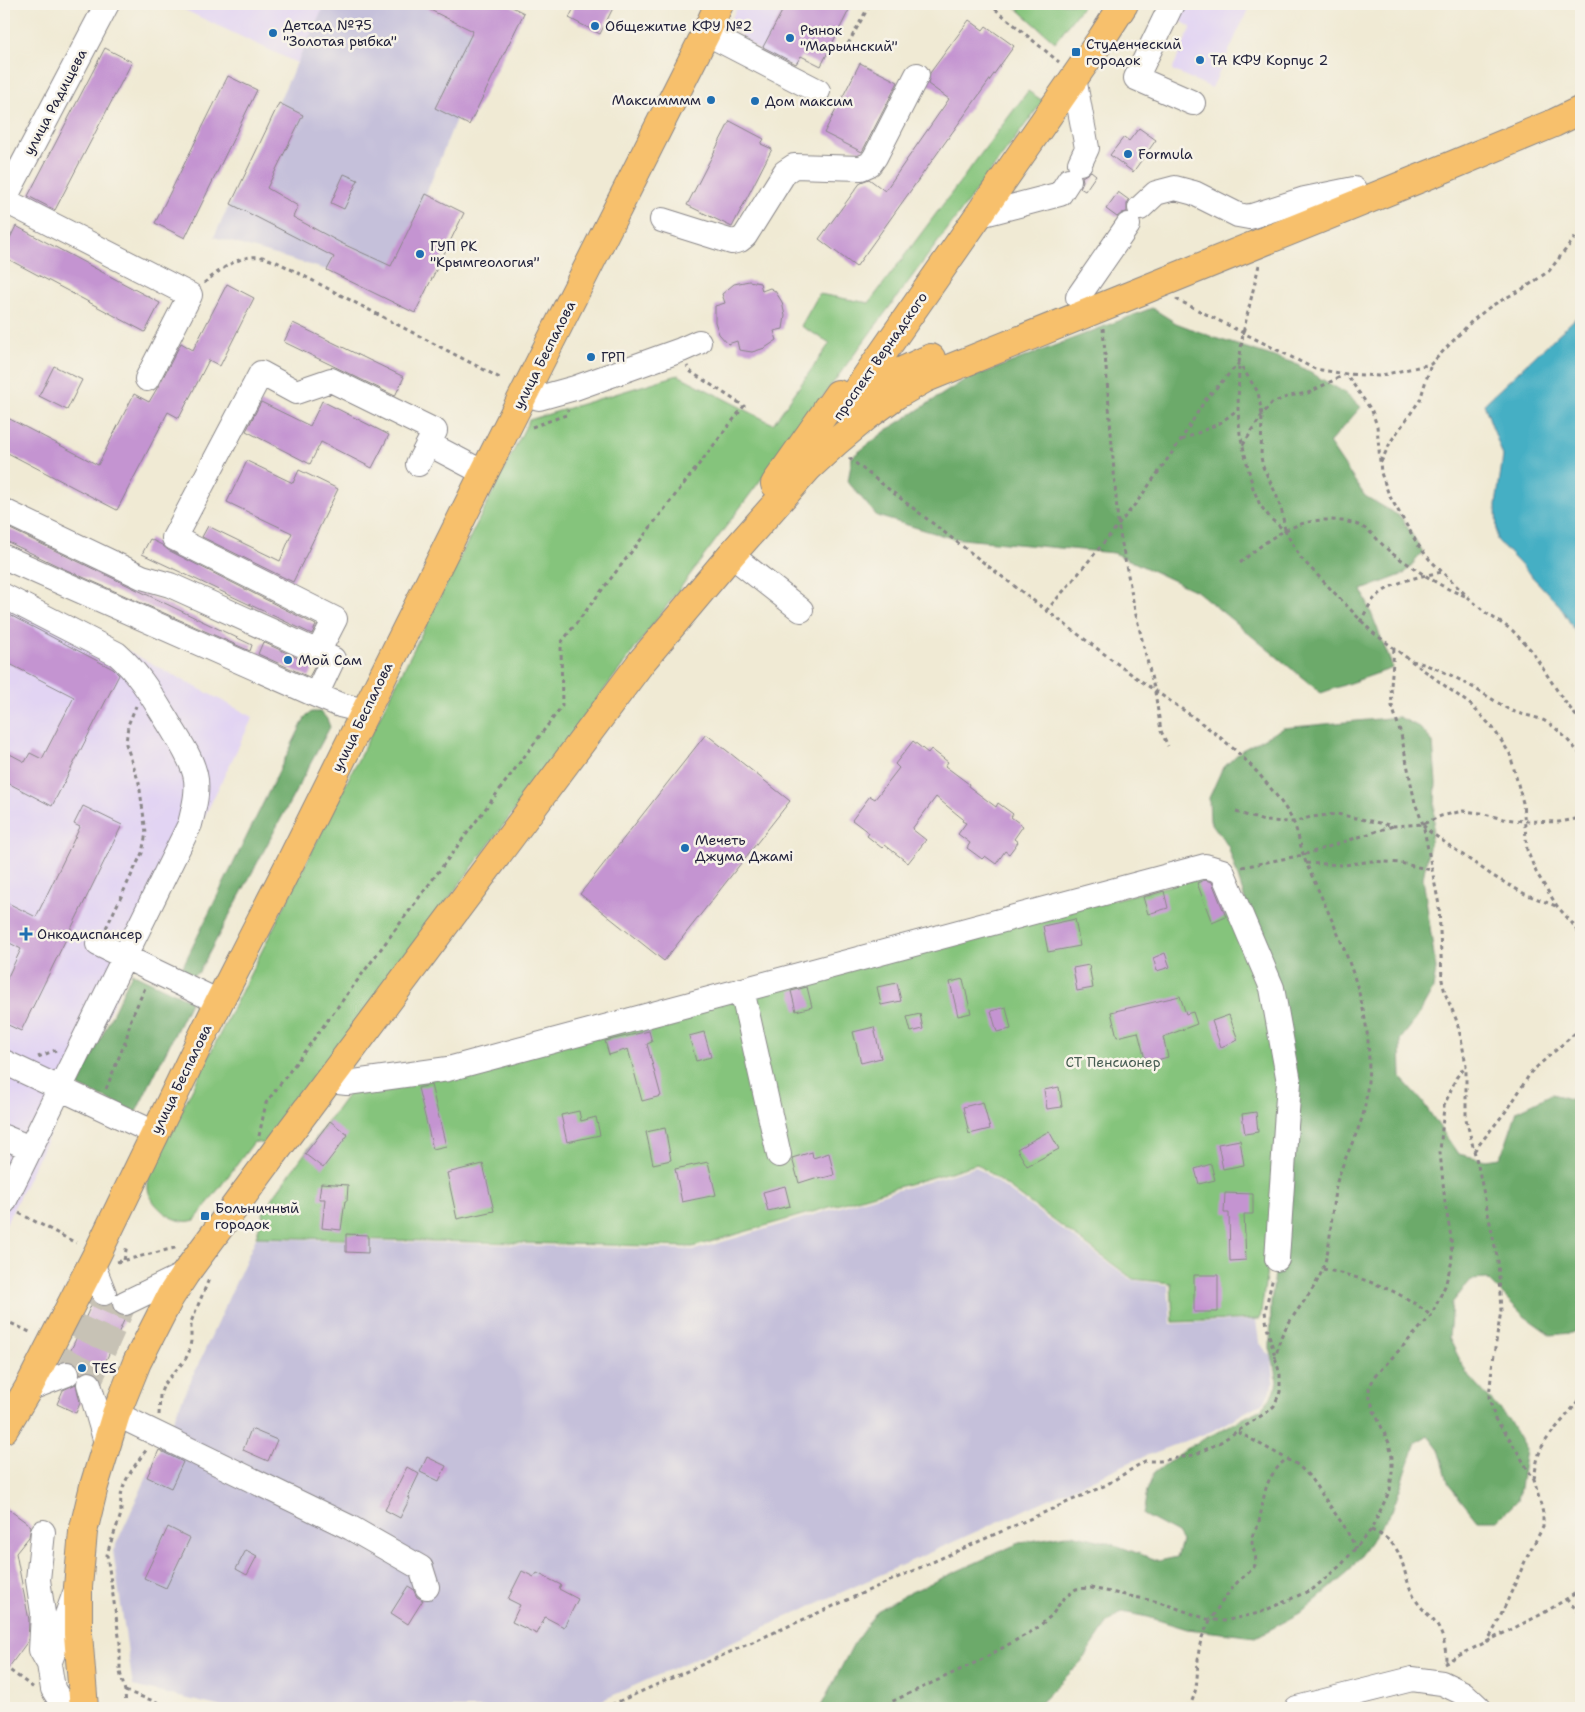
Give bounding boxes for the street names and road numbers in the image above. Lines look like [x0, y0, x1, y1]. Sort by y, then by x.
street label: улица Радищева [19, 46, 91, 158]
street label: проспект Вернадского [829, 288, 931, 424]
street label: улица Беспалова [509, 297, 579, 412]
street label: улица Беспалова [328, 659, 396, 775]
street label: улица Беспалова [147, 1021, 215, 1137]

